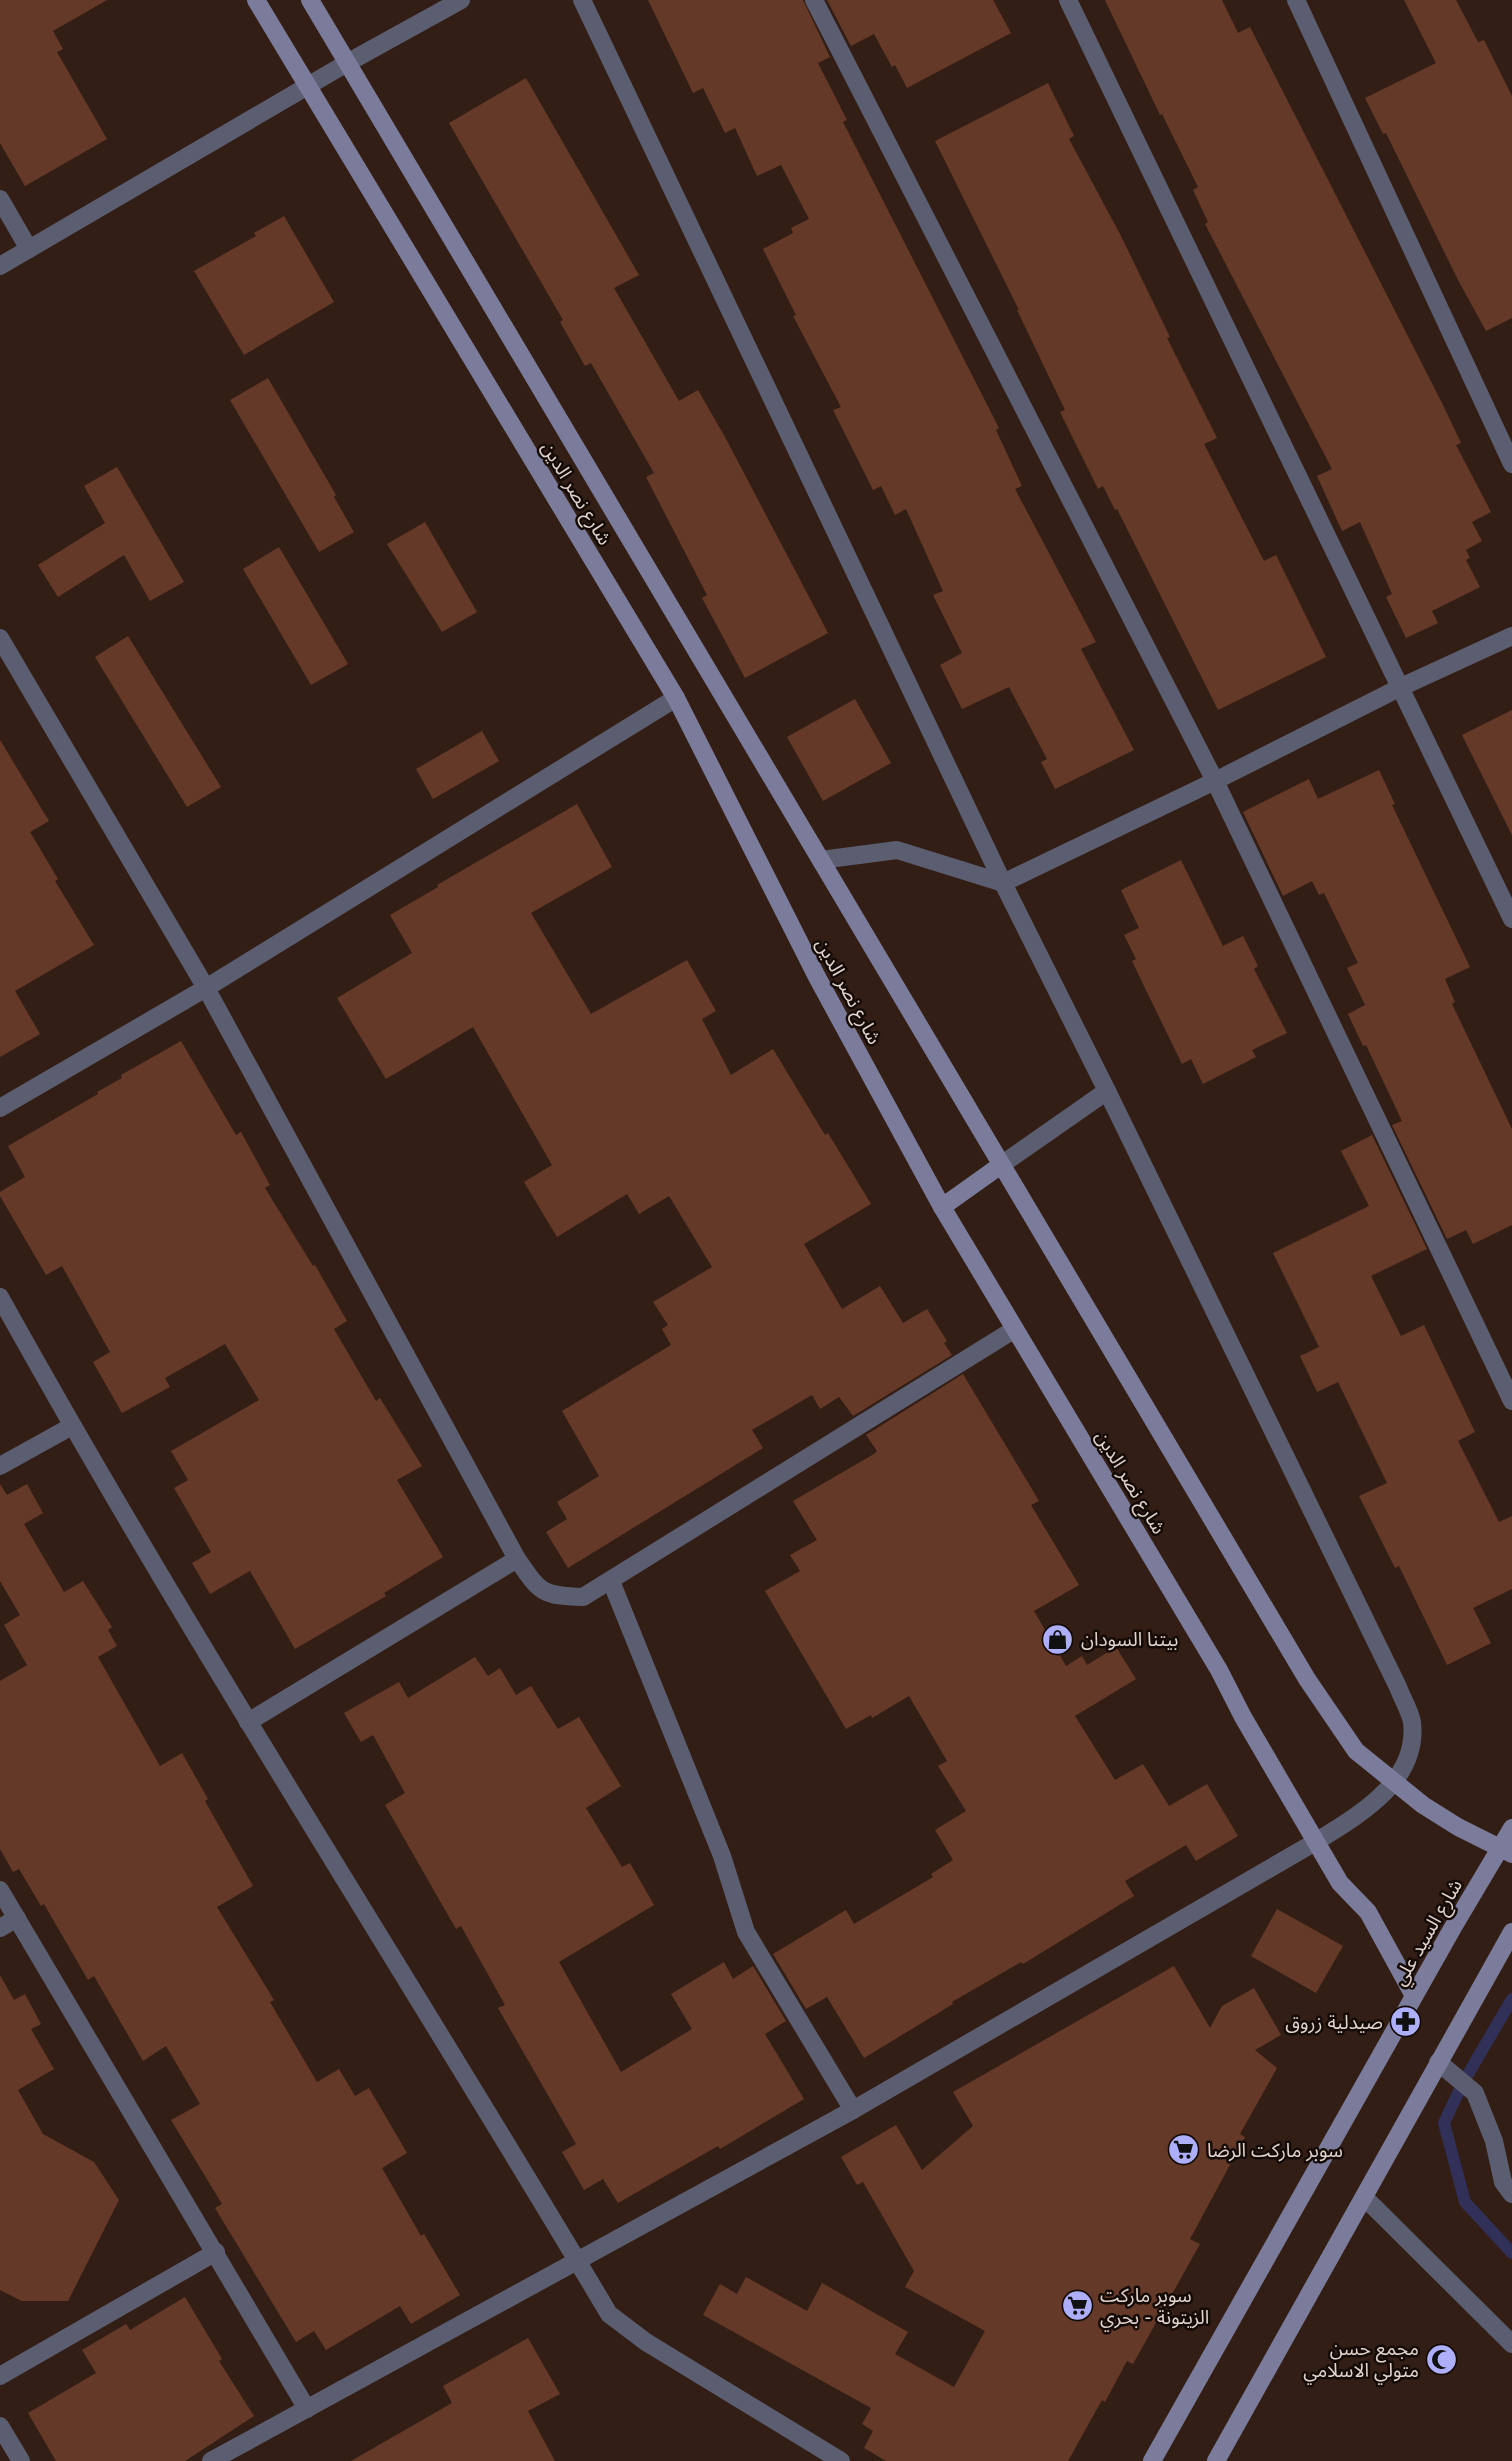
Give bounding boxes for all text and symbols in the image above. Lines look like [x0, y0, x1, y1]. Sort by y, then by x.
street label: شارع نصر الدين [535, 438, 616, 550]
street label: شارع نصر الدين [809, 935, 885, 1049]
street label: شارع نصر الدين [1089, 1427, 1170, 1539]
shop icon: بيتنا السودان [1041, 1622, 1075, 1656]
place label: بيتنا السودان [1081, 1629, 1178, 1651]
street label: شارع السيد علي [1389, 1875, 1470, 1991]
pharmacy icon: صيدلية زروق [1389, 2005, 1423, 2039]
place label: صيدلية زروق [1285, 2012, 1383, 2034]
supermarket icon: سوبر ماركت الرضا [1167, 2133, 1201, 2167]
place label: سوبر ماركت الرضا [1207, 2140, 1343, 2162]
place label: سوبر ماركت الزيتونة - بحري [1100, 2285, 1209, 2332]
supermarket icon: سوبر ماركت الزيتونة - بحري [1060, 2289, 1094, 2323]
place label: مجمع حسن متولي الاسلامي [1303, 2338, 1419, 2385]
mosque icon: مجمع حسن متولي الاسلامي [1425, 2342, 1459, 2376]

